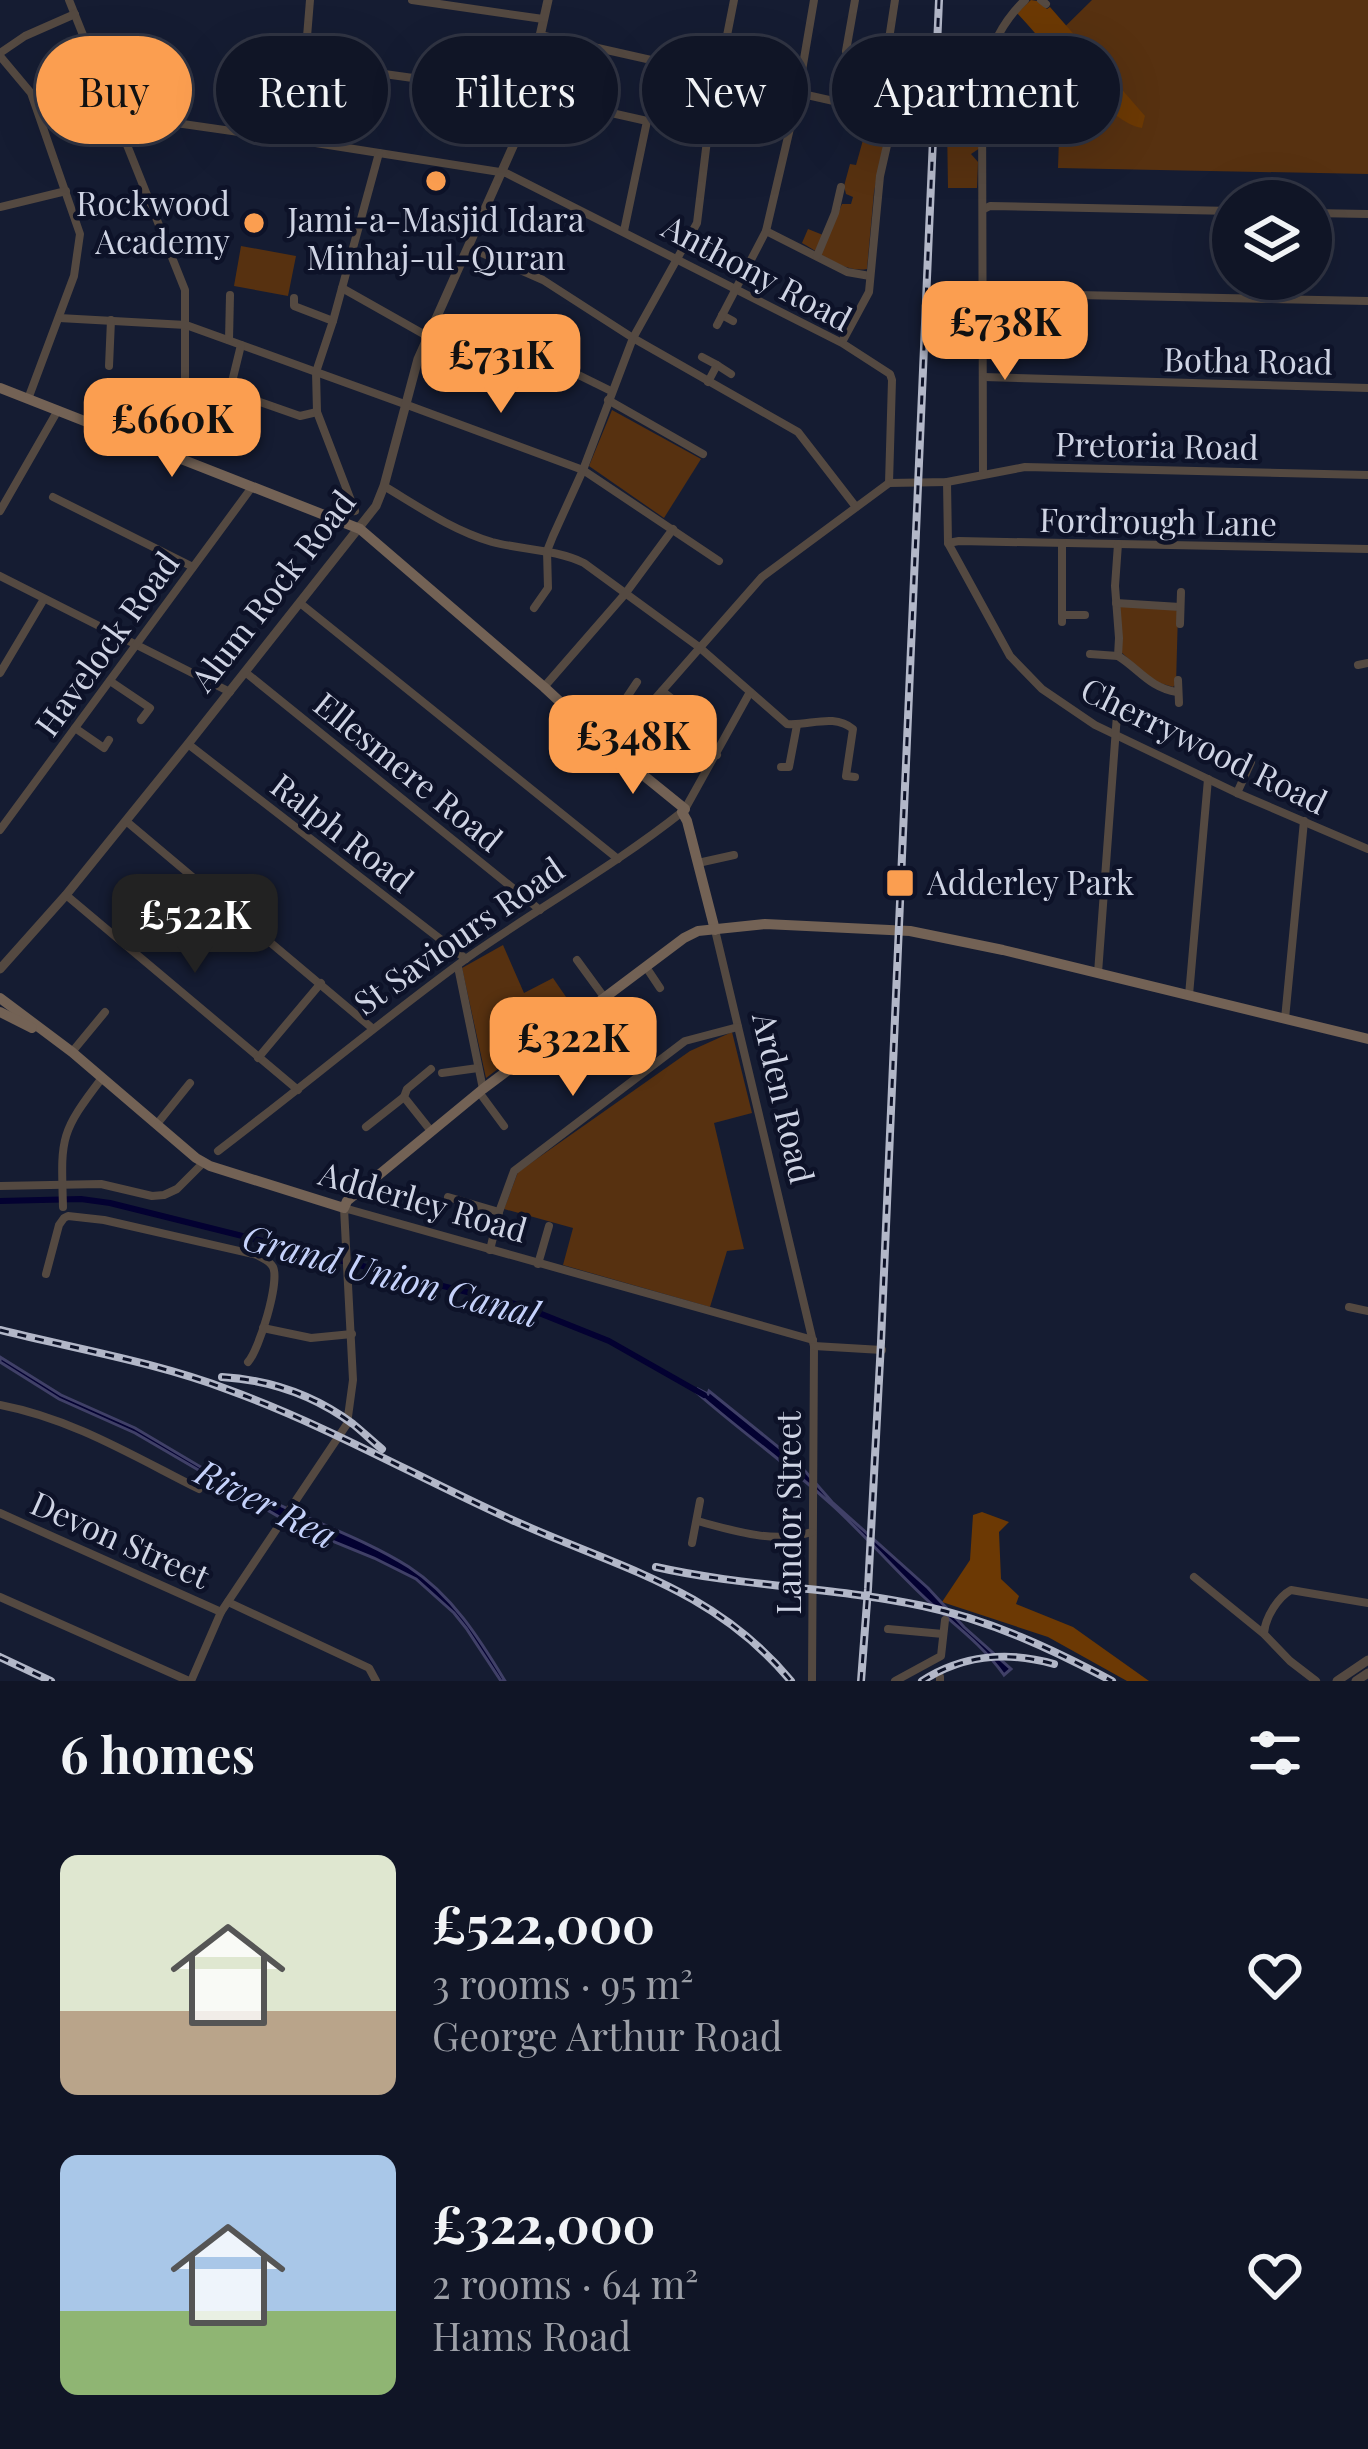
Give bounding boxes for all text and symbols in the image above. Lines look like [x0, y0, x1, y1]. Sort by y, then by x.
chip: Buy [36, 36, 192, 144]
chip: Rent [216, 36, 388, 144]
chip: Filters [412, 36, 618, 144]
chip: New [642, 36, 808, 144]
chip: Apartment [832, 36, 1120, 144]
marker: Jami-a-Masjid Idara Minhaj-ul-Quran [423, 168, 449, 194]
place label: Rockwood Academy [76, 180, 230, 262]
map controls [1212, 180, 1332, 300]
button: layers [1212, 180, 1332, 300]
place label: Jami-a-Masjid Idara Minhaj-ul-Quran [287, 196, 585, 278]
street label: Anthony Road [655, 202, 860, 340]
marker: Rockwood Academy [241, 210, 267, 236]
pin: £738K [921, 281, 1089, 383]
text: £738K [949, 294, 1061, 346]
pin: £731K [417, 314, 585, 416]
text: £731K [448, 327, 554, 379]
street label: Botha Road [1163, 336, 1333, 382]
pin: £660K [88, 378, 256, 480]
text: £660K [111, 391, 233, 443]
street label: Pretoria Road [1055, 420, 1259, 468]
street label: Alum Rock Road [179, 480, 364, 700]
street label: Fordrough Lane [1039, 496, 1277, 544]
street label: Havelock Road [24, 542, 187, 744]
street label: Cherrywood Road [1075, 666, 1335, 823]
street label: Ellesmere Road [306, 681, 513, 860]
pin: £348K [549, 695, 717, 797]
text: £348K [576, 708, 690, 760]
street label: Ralph Road [263, 762, 423, 901]
street label: St Saviours Road [344, 845, 572, 1023]
place label: Adderley Park [926, 859, 1134, 903]
marker: Adderley Park [884, 867, 916, 899]
pin: £522K [111, 874, 279, 976]
text: £522K [139, 887, 251, 939]
pin: £322K [489, 997, 657, 1099]
street label: Arden Road [744, 1007, 826, 1187]
text: £322K [517, 1010, 629, 1062]
street label: Adderley Road [313, 1149, 533, 1251]
water label: Grand Union Canal [238, 1211, 547, 1337]
street label: Landor Street [765, 1410, 809, 1615]
water label: River Rea [186, 1445, 346, 1558]
street label: Devon Street [25, 1479, 218, 1598]
text: 6 homes [60, 1719, 255, 1787]
icon: filters [1242, 1720, 1308, 1786]
text: £522,000 [432, 1889, 655, 1957]
icon: home [156, 1903, 300, 2047]
icon: heart [1242, 1942, 1308, 2008]
text: 3 rooms · 95 m² [432, 1957, 693, 2009]
text: George Arthur Road [432, 2009, 783, 2061]
text: £322,000 [432, 2189, 656, 2257]
icon: home [156, 2203, 300, 2347]
icon: heart [1242, 2242, 1308, 2308]
text: 2 rooms · 64 m² [432, 2257, 698, 2309]
text: Hams Road [432, 2309, 631, 2361]

